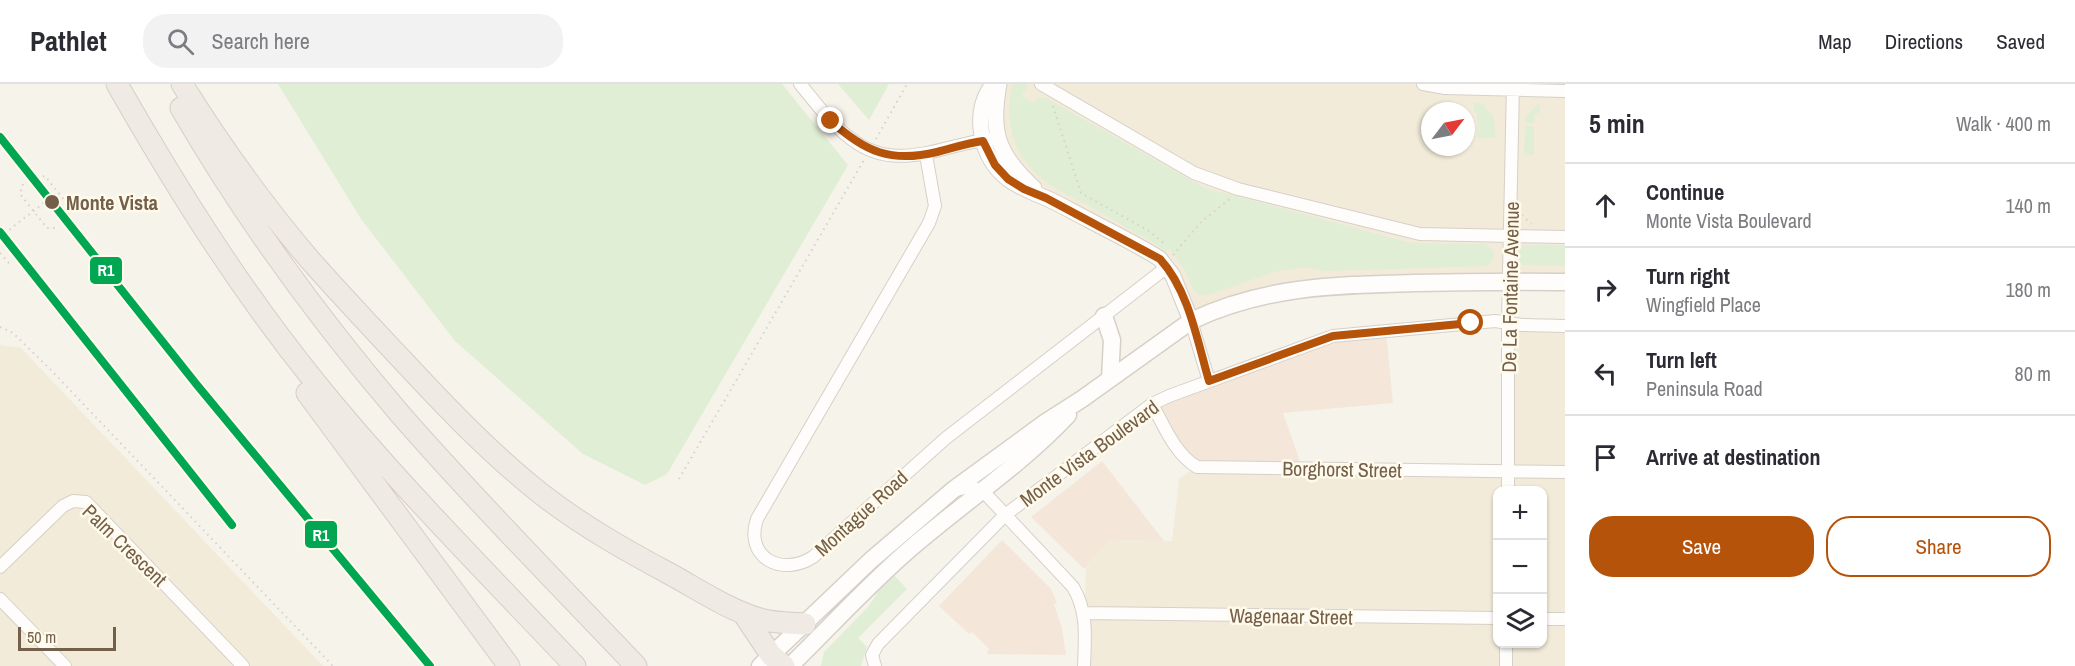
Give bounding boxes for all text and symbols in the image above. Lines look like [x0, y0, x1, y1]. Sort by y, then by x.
search box [143, 14, 563, 68]
text: Pathlet [30, 22, 107, 60]
icon: search [164, 25, 197, 58]
text: Search here [212, 26, 310, 56]
text: Map [1818, 27, 1852, 56]
text: Directions [1885, 27, 1963, 56]
text: Saved [1996, 27, 2045, 56]
north arrow [1421, 102, 1475, 156]
text: 5 min [1589, 106, 1645, 141]
route end [817, 107, 843, 133]
text: Walk · 400 m [1956, 110, 2051, 137]
text: Continue [1646, 177, 1724, 207]
place label: Monte Vista [66, 189, 158, 216]
icon: ahead [1589, 189, 1622, 222]
text: 140 m [2005, 192, 2051, 219]
marker: Monte Vista [43, 193, 61, 211]
street label: De La Fontaine Avenue [1495, 201, 1525, 373]
text: Monte Vista Boulevard [1646, 207, 1812, 234]
line badge: R1 [89, 256, 123, 285]
text: R1 [98, 259, 115, 281]
text: Turn right [1646, 261, 1730, 291]
icon: right [1589, 273, 1622, 306]
text: 180 m [2005, 276, 2051, 303]
text: Wingfield Place [1646, 291, 1761, 318]
route start [1457, 309, 1483, 335]
text: Turn left [1646, 345, 1717, 375]
icon: left [1589, 357, 1622, 390]
text: 80 m [2015, 360, 2051, 387]
text: Peninsula Road [1646, 375, 1763, 402]
street label: Monte Vista Boulevard [1014, 393, 1164, 513]
icon: arrive [1589, 441, 1622, 474]
text: Arrive at destination [1646, 442, 1820, 472]
street label: Borghorst Street [1282, 454, 1402, 484]
street label: Montague Road [809, 464, 913, 562]
map controls [1493, 486, 1547, 648]
button: + [1493, 486, 1547, 540]
street label: Palm Crescent [77, 498, 173, 592]
button: Save [1589, 516, 1814, 577]
button: Share [1826, 516, 2051, 577]
line badge: R1 [304, 520, 338, 549]
text: R1 [313, 524, 330, 546]
button: − [1493, 540, 1547, 594]
button: layers [1493, 594, 1547, 648]
street label: Wagenaar Street [1229, 601, 1353, 631]
scale bar [18, 624, 116, 652]
text: 50 m [27, 626, 56, 648]

